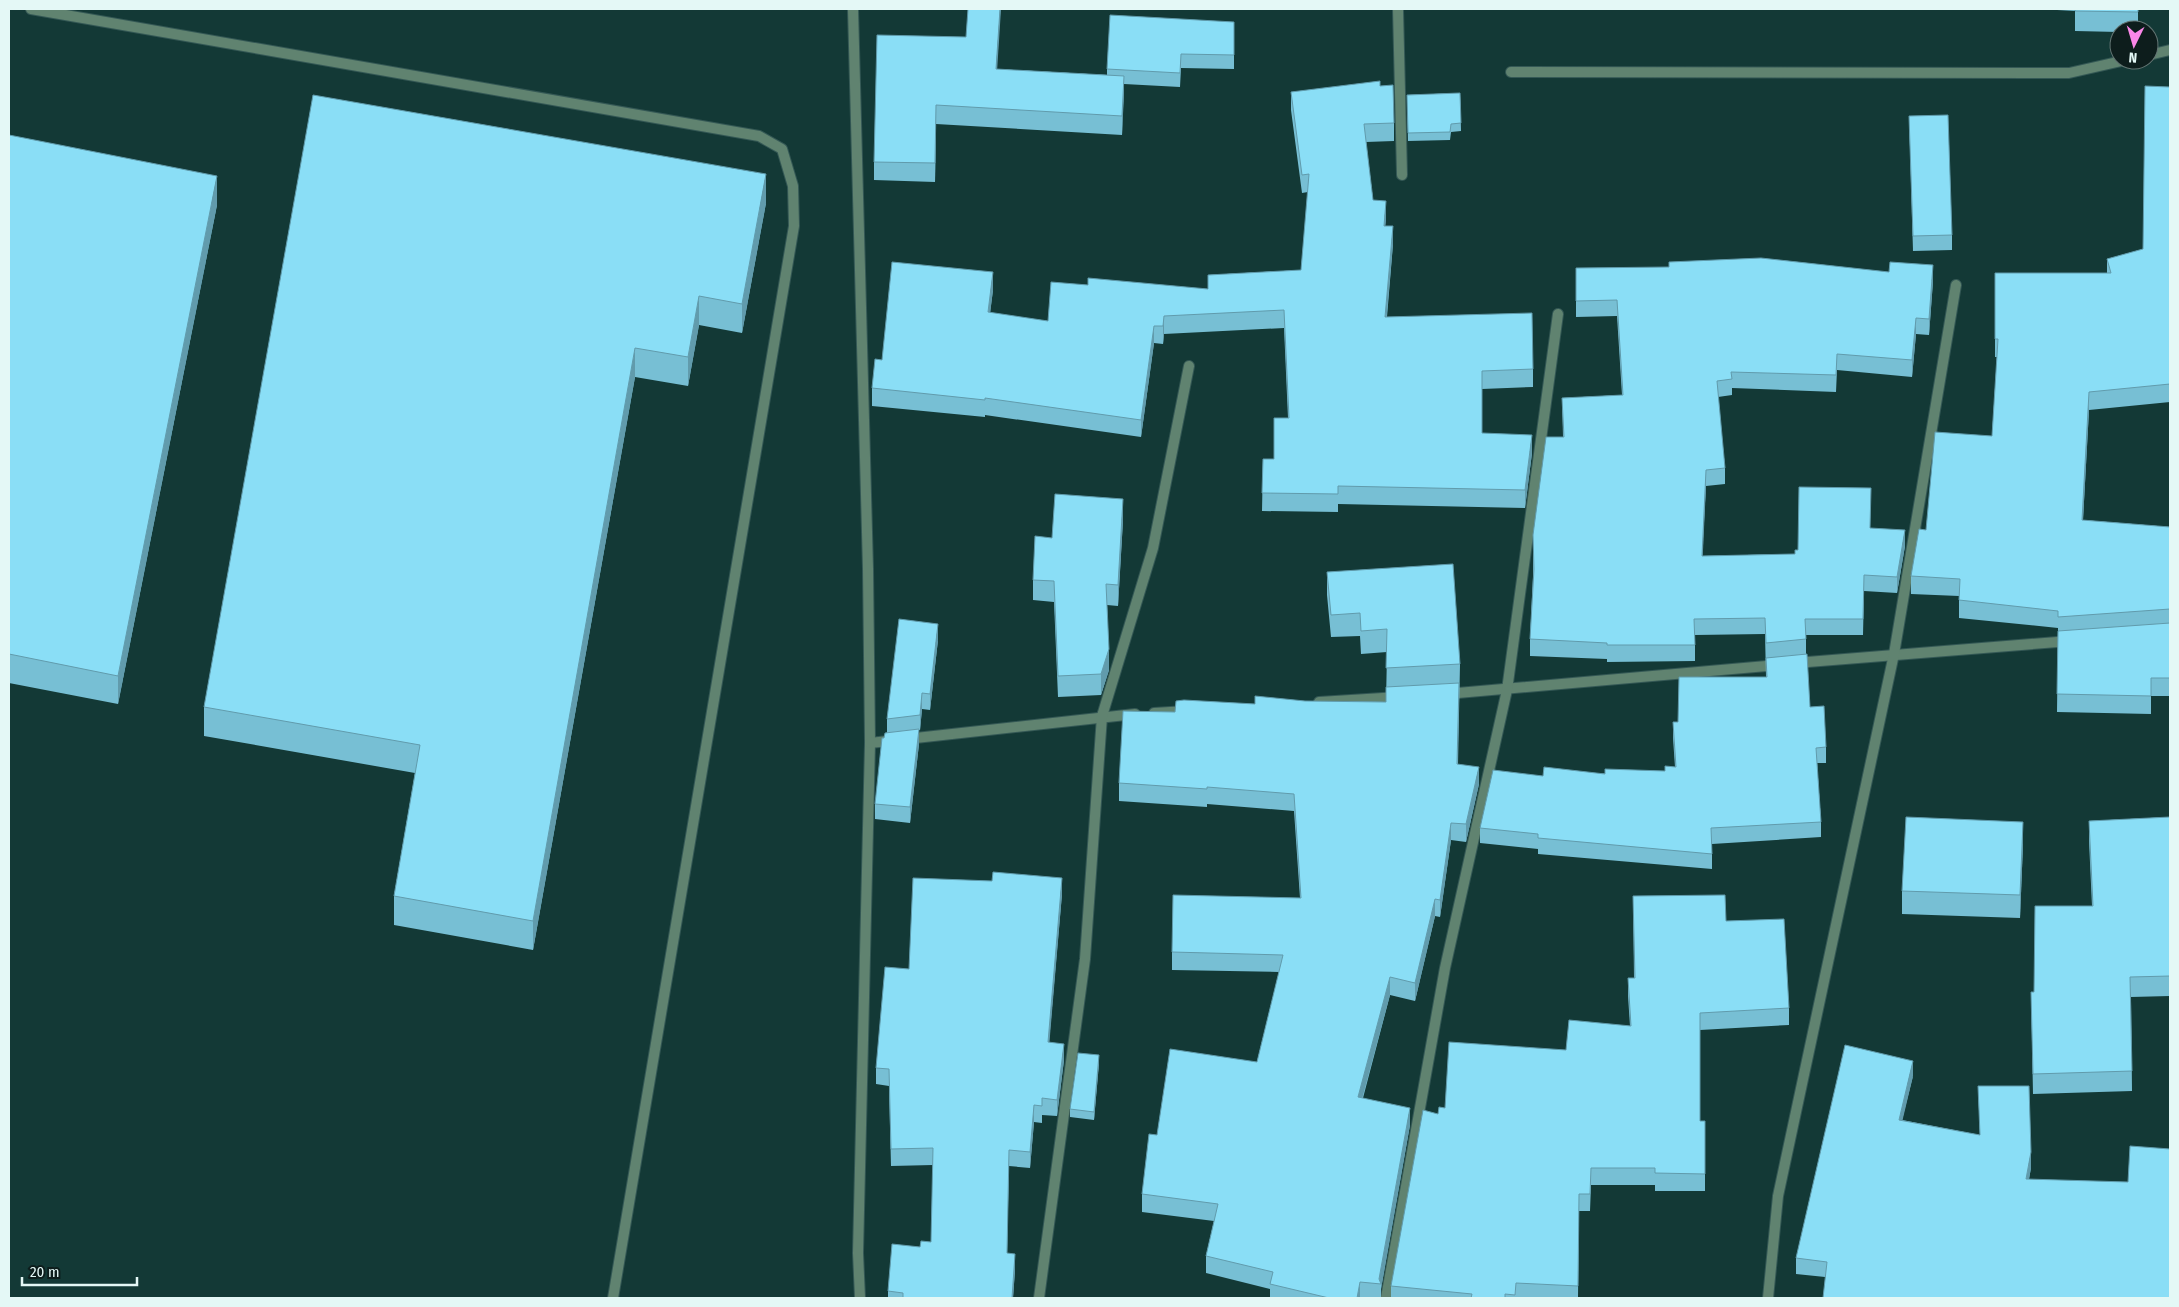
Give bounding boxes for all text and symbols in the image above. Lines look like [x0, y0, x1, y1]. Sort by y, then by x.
north arrow [2109, 20, 2159, 70]
text: N [2128, 49, 2138, 66]
scale bar [22, 1254, 138, 1286]
text: 20 m [30, 1263, 60, 1281]

